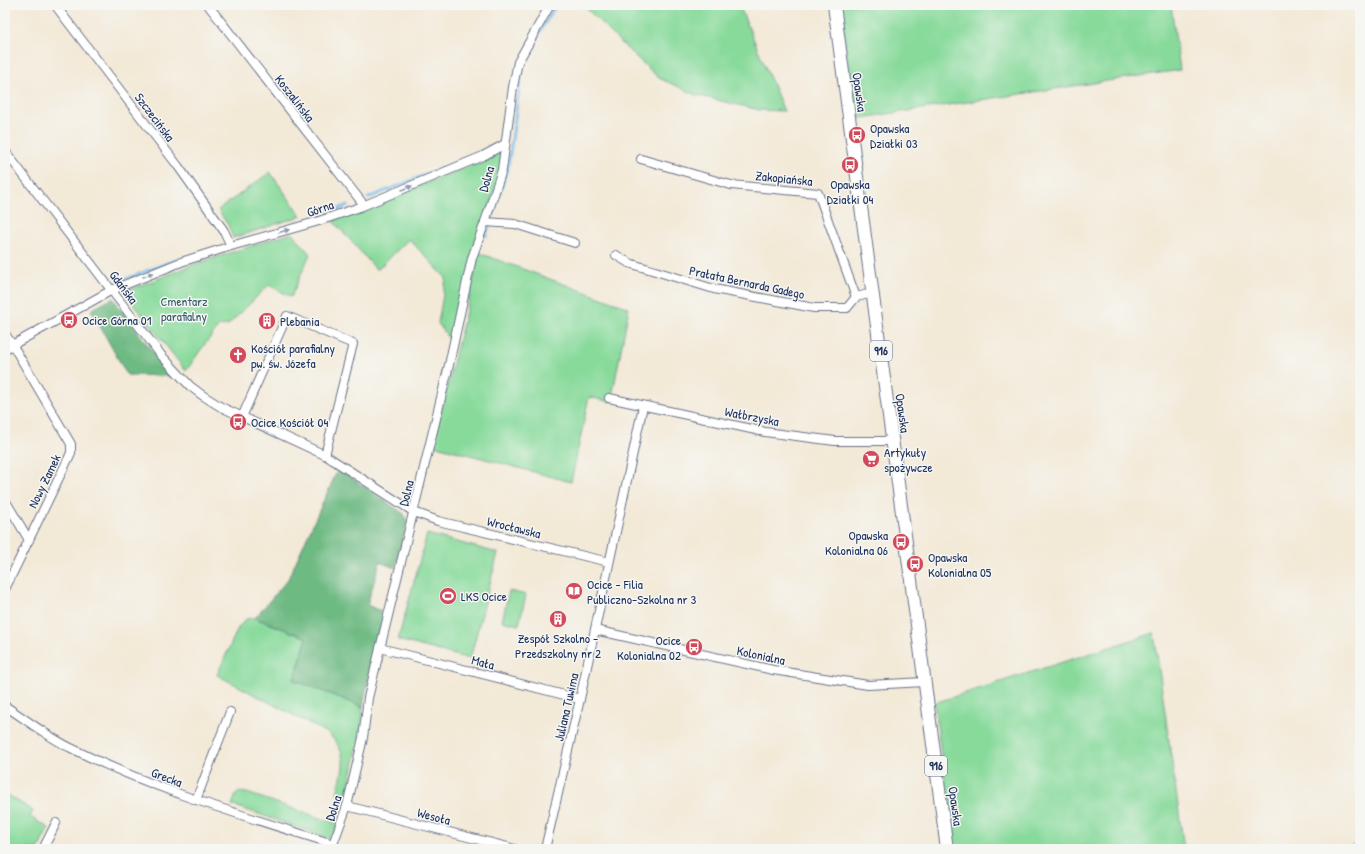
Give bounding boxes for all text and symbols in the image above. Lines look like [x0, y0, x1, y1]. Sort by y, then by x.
street label: Koszalińska [271, 71, 319, 125]
street label: Opawska [848, 71, 872, 113]
street label: Szczecińska [131, 89, 179, 145]
place label: Opawska Działki 03 [870, 119, 918, 152]
bus stop icon: Opawska Działki 03 [847, 125, 867, 145]
bus stop icon: Opawska Działki 04 [840, 155, 860, 175]
street label: Dolna [474, 164, 498, 194]
street label: Zakopiańska [755, 166, 813, 190]
place label: Opawska Działki 04 [827, 175, 873, 208]
one-way arrow [401, 184, 413, 190]
street label: Górna [304, 195, 336, 221]
one-way arrow [278, 228, 291, 234]
street label: Prałata Bernarda Gadego [688, 261, 806, 303]
street label: Gdańska [105, 266, 143, 308]
one-way arrow [142, 272, 154, 278]
park label: Cmentarz parafialny [160, 292, 208, 325]
bus stop icon: Ocice Górna 01 [59, 310, 79, 330]
place label: Ocice Górna 01 [82, 311, 152, 329]
building icon: Plebania [257, 311, 277, 331]
place label: Plebania [280, 312, 319, 330]
place label: Kościół parafialny pw. św. Józefa [251, 339, 336, 372]
road number: 916 [870, 341, 892, 361]
church icon: Kościół parafialny pw. św. Józefa [228, 345, 248, 365]
street label: Opawska [891, 392, 915, 434]
street label: Wałbrzyska [723, 402, 781, 430]
bus stop icon: Ocice Kościół 04 [228, 412, 248, 432]
place label: Ocice Kościół 04 [251, 413, 328, 431]
place label: Artykuły spożywcze [884, 443, 933, 476]
supermarket icon: Artykuły spożywcze [861, 449, 881, 469]
street label: Nowy Zamek [23, 451, 65, 511]
street label: Dolna [394, 478, 418, 508]
street label: Wrocławska [485, 512, 543, 542]
place label: Opawska Kolonialna 06 [825, 526, 888, 559]
bus stop icon: Opawska Kolonialna 06 [891, 532, 911, 552]
place label: Opawska Kolonialna 05 [928, 548, 992, 581]
bus stop icon: Opawska Kolonialna 05 [905, 554, 925, 574]
place label: Ocice - Filia Publiczno-Szkolna nr 3 [587, 575, 697, 608]
library icon: Ocice - Filia Publiczno-Szkolna nr 3 [564, 581, 584, 601]
sports icon: LKS Ocice [438, 586, 458, 606]
place label: LKS Ocice [461, 587, 507, 605]
building icon: Zespół Szkolno - Przedszkolny nr 2 [548, 609, 568, 629]
place label: Zespół Szkolno - Przedszkolny nr 2 [515, 629, 601, 662]
place label: Ocice Kolonialna 02 [617, 631, 681, 664]
bus stop icon: Ocice Kolonialna 02 [684, 637, 704, 657]
street label: Kolonialna [735, 641, 787, 669]
street label: Mała [470, 651, 496, 673]
street label: Juliana Tuwima [549, 671, 583, 743]
road number: 916 [925, 756, 947, 776]
street label: Grecka [149, 763, 185, 791]
street label: Opawska [944, 785, 968, 827]
street label: Dolna [320, 793, 346, 823]
street label: Wesoła [416, 803, 452, 829]

